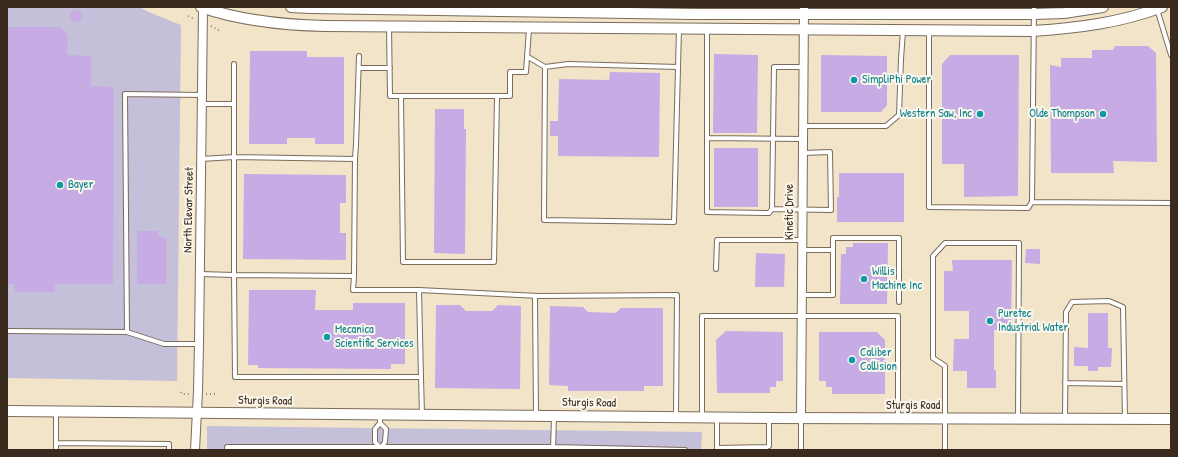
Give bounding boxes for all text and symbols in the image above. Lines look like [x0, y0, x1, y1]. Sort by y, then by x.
place label: SimpliPhi Power [862, 73, 931, 87]
marker: SimpliPhi Power [849, 75, 859, 85]
place label: Western Saw, Inc [900, 107, 972, 121]
place label: Olde Thompson [1029, 107, 1095, 121]
marker: Western Saw, Inc [975, 109, 985, 119]
marker: Olde Thompson [1098, 109, 1108, 119]
street label: North Elevar Street [181, 167, 197, 253]
place label: Bayer [68, 178, 93, 192]
marker: Bayer [55, 180, 65, 190]
street label: Kinetic Drive [783, 184, 797, 240]
place label: Willis Machine Inc [872, 265, 922, 293]
marker: Willis Machine Inc [859, 274, 869, 284]
place label: Puretec Industrial Water [998, 307, 1068, 335]
marker: Puretec Industrial Water [985, 316, 995, 326]
place label: Mecanica Scientific Services [335, 323, 414, 351]
marker: Mecanica Scientific Services [322, 332, 332, 342]
place label: Caliber Collision [860, 346, 897, 374]
marker: Caliber Collision [847, 355, 857, 365]
street label: Sturgis Road [238, 393, 292, 409]
street label: Sturgis Road [562, 395, 616, 411]
street label: Sturgis Road [886, 399, 940, 413]

